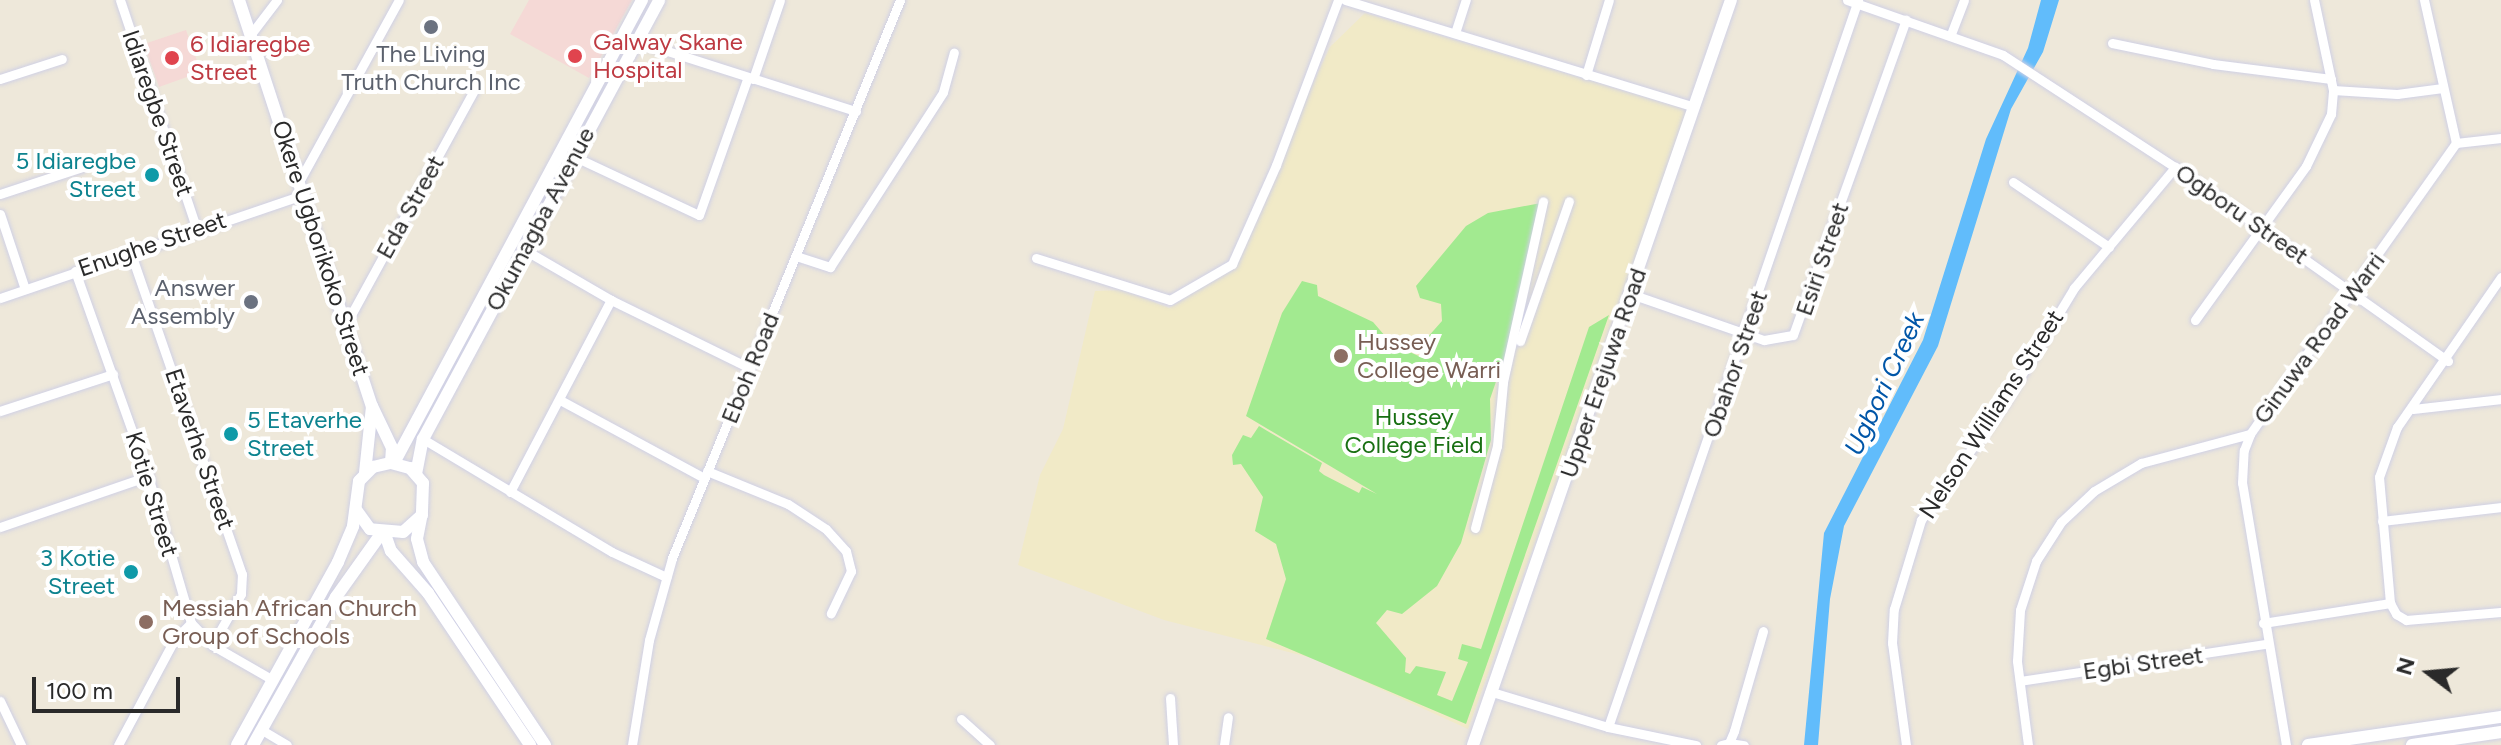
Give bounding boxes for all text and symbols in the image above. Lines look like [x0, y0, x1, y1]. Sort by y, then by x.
marker: The Living Truth Church Inc [422, 18, 440, 36]
street label: Idiaregbe Street [116, 26, 200, 200]
place label: Galway Skane Hospital [593, 28, 743, 84]
place label: 6 Idiaregbe Street [190, 30, 310, 86]
place label: The Living Truth Church Inc [341, 40, 521, 96]
marker: Galway Skane Hospital [564, 45, 586, 67]
marker: 6 Idiaregbe Street [161, 47, 183, 69]
street label: Okere Ugborikoko Street [266, 117, 376, 379]
street label: Okumagba Avenue [479, 122, 601, 316]
place label: 5 Idiaregbe Street [15, 147, 136, 203]
street label: Eda Street [370, 150, 450, 264]
street label: Ogboru Street [2170, 158, 2314, 270]
marker: 5 Idiaregbe Street [143, 166, 161, 184]
street label: Esiri Street [1789, 199, 1855, 319]
street label: Enughe Street [74, 205, 230, 283]
street label: Ginuwa Road Warri [2247, 247, 2391, 429]
street label: Upper Erejuwa Road [1554, 264, 1652, 482]
place label: Answer Assembly [131, 274, 235, 330]
street label: Obahor Street [1696, 287, 1774, 441]
marker: Answer Assembly [242, 293, 260, 311]
street label: Nelson Williams Street [1913, 304, 2069, 524]
street label: Eboh Road [715, 308, 785, 428]
water label: Ugbori Creek [1838, 308, 1932, 460]
place label: Hussey College Warri [1357, 328, 1501, 384]
marker: Hussey College Warri [1332, 347, 1350, 365]
street label: Etaverhe Street [159, 365, 241, 533]
park label: Hussey College Field [1344, 403, 1484, 459]
place label: 5 Etaverhe Street [247, 406, 362, 462]
marker: 5 Etaverhe Street [222, 425, 240, 443]
street label: Kotie Street [119, 428, 185, 560]
place label: 3 Kotie Street [40, 544, 115, 600]
marker: 3 Kotie Street [122, 563, 140, 581]
place label: Messiah African Church Group of Schools [162, 594, 417, 650]
marker: Messiah African Church Group of Schools [137, 613, 155, 631]
north arrow [2389, 633, 2469, 713]
street label: Egbi Street [2081, 640, 2205, 686]
text: N [2390, 654, 2421, 678]
scale bar [36, 661, 184, 711]
text: 100 m [46, 676, 113, 705]

